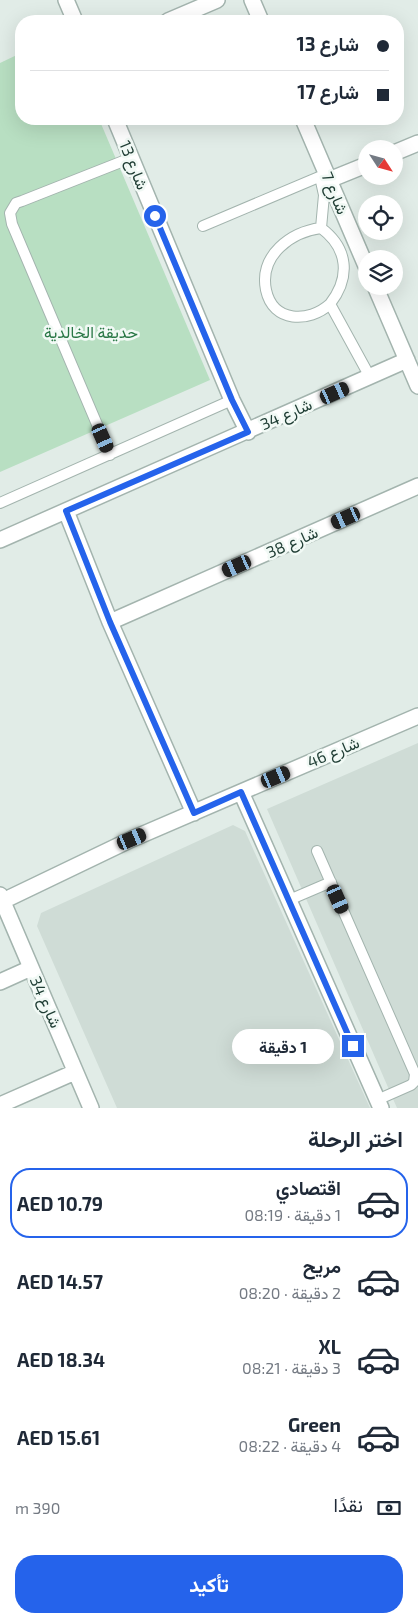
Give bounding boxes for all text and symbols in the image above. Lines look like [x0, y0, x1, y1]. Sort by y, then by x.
text: شارع 13 [297, 32, 359, 55]
text: شارع 17 [297, 80, 359, 103]
street label: شارع 13 [113, 138, 153, 193]
north arrow [358, 140, 402, 185]
map controls [358, 140, 403, 295]
street label: شارع 7 [315, 169, 353, 218]
button: locate [358, 195, 403, 240]
route start [144, 205, 166, 227]
button: layers [358, 250, 403, 295]
park label: حديقة الخالدية [44, 322, 138, 342]
car [318, 380, 351, 406]
street label: شارع 34 [257, 394, 316, 436]
car [90, 421, 115, 455]
car [329, 505, 362, 531]
street label: شارع 38 [263, 522, 322, 564]
car [220, 553, 253, 579]
street label: شارع 46 [304, 732, 363, 774]
car [259, 764, 292, 790]
car [115, 826, 148, 852]
car [325, 882, 350, 916]
street label: شارع 34 [24, 973, 66, 1032]
callout: 1 دقيقة [233, 1028, 336, 1064]
route end [342, 1035, 364, 1057]
text: 1 دقيقة [259, 1037, 307, 1056]
text: اختر الرحلة [308, 1125, 403, 1151]
text: اقتصادي [276, 1176, 341, 1199]
icon: car [356, 1181, 401, 1226]
text: AED 10.79 [17, 1192, 103, 1215]
text: 1 دقيقة · 08:19 [244, 1205, 341, 1224]
text: مريح [303, 1254, 341, 1277]
icon: car [356, 1259, 401, 1304]
text: AED 14.57 [17, 1270, 103, 1293]
text: 2 دقيقة · 08:20 [239, 1283, 341, 1302]
text: XL [319, 1335, 341, 1358]
icon: car [356, 1337, 401, 1382]
text: AED 18.34 [17, 1348, 105, 1371]
text: 3 دقيقة · 08:21 [242, 1358, 341, 1377]
text: Green [288, 1413, 341, 1436]
icon: car [356, 1415, 401, 1460]
text: AED 15.61 [17, 1426, 100, 1449]
text: 4 دقيقة · 08:22 [239, 1436, 341, 1455]
text: نقدًا [334, 1493, 363, 1516]
icon: cash [375, 1494, 403, 1522]
text: 390 m [15, 1498, 60, 1517]
button: تأكيد [15, 1555, 403, 1613]

